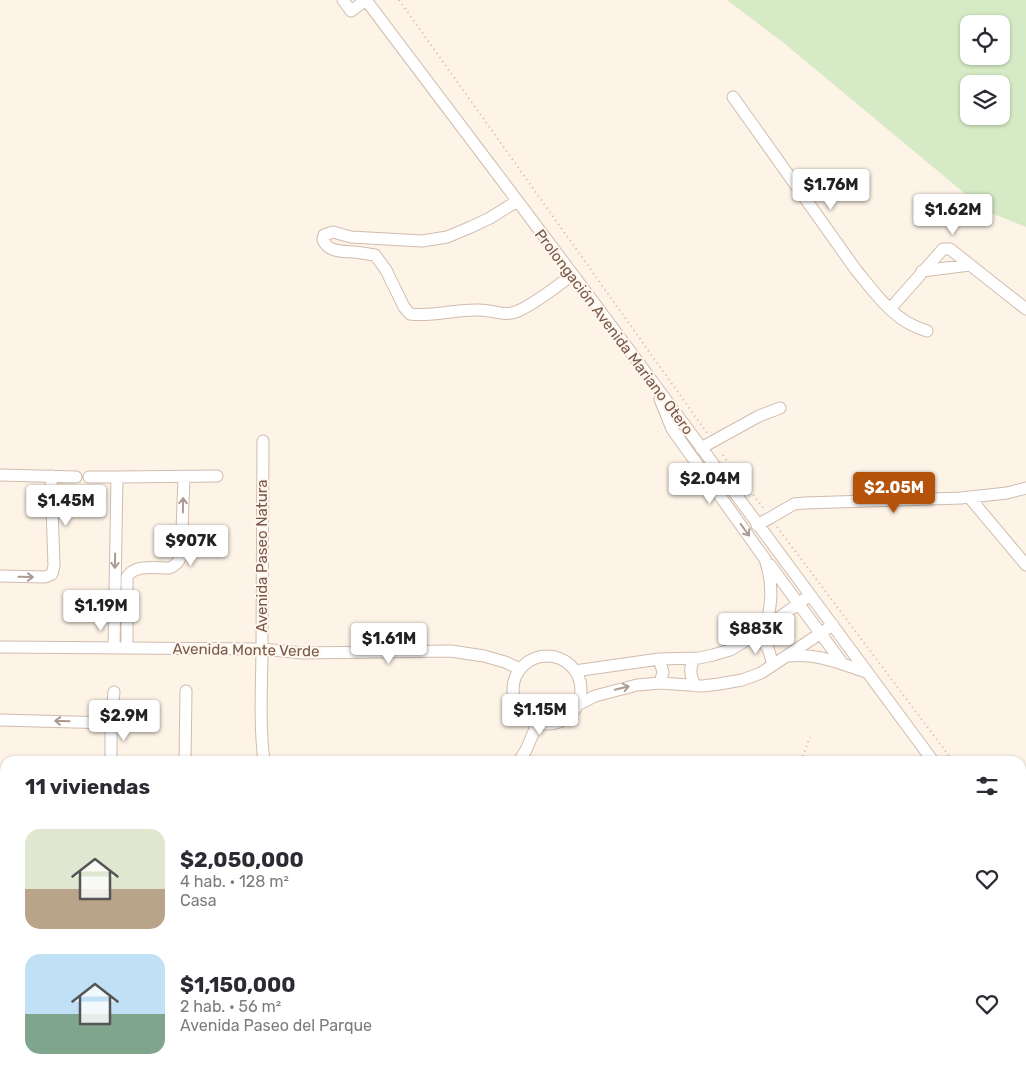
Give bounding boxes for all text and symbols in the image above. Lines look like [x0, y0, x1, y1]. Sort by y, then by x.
map controls [960, 15, 1010, 125]
button: locate [960, 15, 1010, 65]
button: layers [960, 75, 1010, 125]
pin: $1.76M [790, 168, 872, 211]
text: $1.76M [803, 175, 859, 194]
pin: $1.62M [912, 194, 994, 236]
text: $1.62M [924, 200, 982, 219]
street label: Prolongación Avenida Mariano Otero [531, 226, 697, 438]
pin: $2.04M [669, 462, 751, 505]
text: $2.04M [680, 469, 740, 488]
pin: $2.05M [853, 472, 935, 514]
text: $2.05M [864, 478, 924, 497]
street label: Avenida Paseo Natura [253, 479, 271, 633]
pin: $1.45M [25, 484, 107, 527]
text: $1.45M [37, 491, 95, 510]
one-way arrow [178, 498, 188, 514]
one-way arrow [739, 523, 750, 536]
pin: $907K [156, 524, 226, 567]
text: $907K [165, 531, 217, 550]
one-way arrow [111, 553, 120, 569]
one-way arrow [18, 572, 34, 581]
pin: $1.19M [60, 590, 142, 632]
text: $1.19M [74, 596, 128, 615]
pin: $883K [721, 612, 791, 655]
text: $883K [729, 619, 783, 638]
pin: $1.61M [348, 622, 430, 665]
text: $1.61M [362, 629, 416, 648]
street label: Avenida Monte Verde [172, 640, 320, 660]
one-way arrow [614, 683, 630, 692]
pin: $1.15M [499, 694, 581, 736]
pin: $2.9M [89, 700, 159, 742]
text: $1.15M [513, 700, 567, 719]
text: $2.9M [100, 706, 148, 725]
one-way arrow [54, 717, 70, 726]
icon: filters [973, 772, 1001, 800]
text: 11 viviendas [25, 774, 150, 799]
text: $2,050,000 [180, 847, 304, 872]
icon: home [65, 849, 125, 909]
icon: heart [973, 865, 1001, 893]
text: 4 hab. · 128 m² [180, 872, 289, 891]
text: Casa [180, 891, 216, 910]
text: $1,150,000 [180, 972, 296, 997]
icon: home [65, 974, 125, 1034]
icon: heart [973, 990, 1001, 1018]
text: 2 hab. · 56 m² [180, 997, 281, 1016]
text: Avenida Paseo del Parque [180, 1016, 372, 1035]

